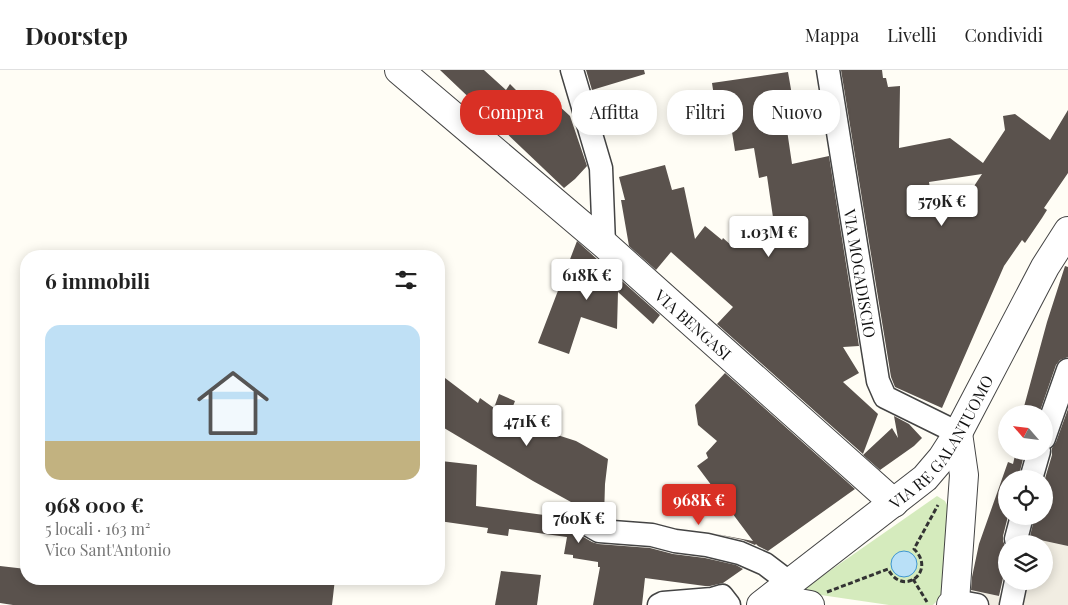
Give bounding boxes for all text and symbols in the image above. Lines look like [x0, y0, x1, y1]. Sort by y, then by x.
text: Doorstep [25, 19, 128, 51]
text: Mappa [805, 23, 859, 47]
text: Livelli [887, 23, 936, 47]
text: Condividi [964, 23, 1043, 47]
chip: Compra [460, 90, 562, 135]
chip: Affitta [572, 90, 657, 135]
chip: Filtri [667, 90, 743, 135]
chip: Nuovo [753, 90, 840, 135]
pin: 579K € [901, 184, 983, 227]
text: 579K € [918, 190, 966, 211]
street label: VIA MOGADISCIO [840, 207, 881, 339]
pin: 1.03M € [723, 216, 815, 258]
text: 1.03M € [740, 221, 798, 242]
pin: 618K € [546, 258, 628, 301]
text: 618K € [562, 264, 612, 285]
text: 6 immobili [45, 266, 150, 294]
icon: filters [392, 266, 420, 294]
street label: VIA BENGASI [650, 284, 736, 364]
icon: home [188, 358, 278, 448]
street label: VIA RE GALANTUOMO [884, 371, 997, 513]
pin: 471K € [486, 404, 568, 447]
north arrow [998, 405, 1052, 460]
map controls [998, 405, 1053, 590]
text: 471K € [504, 410, 550, 431]
button: locate [998, 470, 1053, 525]
pin: 968K € [658, 484, 740, 526]
text: 968K € [673, 489, 725, 510]
text: 968 000 € [45, 490, 144, 518]
pin: 760K € [538, 502, 620, 544]
text: 760K € [553, 507, 605, 528]
text: 5 locali · 163 m² [45, 518, 150, 539]
button: layers [998, 535, 1053, 590]
text: Vico Sant'Antonio [45, 539, 171, 560]

